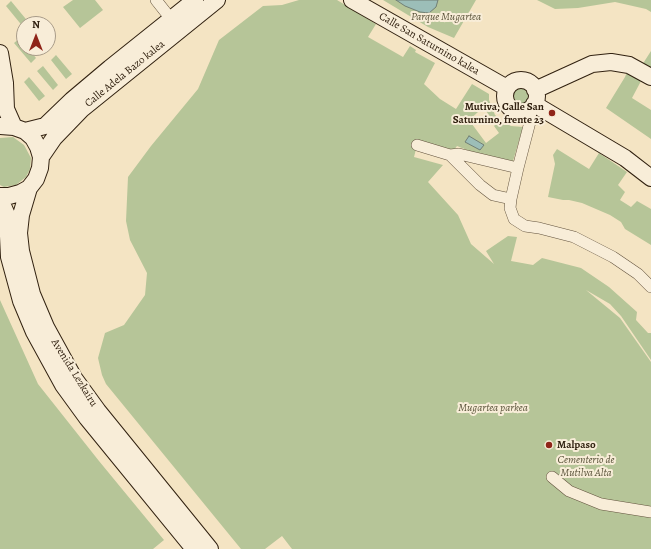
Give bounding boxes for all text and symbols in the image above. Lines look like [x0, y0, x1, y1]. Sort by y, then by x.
street label: Calle San Saturnino kalea [376, 10, 482, 78]
park label: Parque Mugartea [411, 10, 481, 24]
north arrow [16, 16, 56, 56]
text: N [32, 17, 40, 32]
street label: Calle Adela Bazo kalea [82, 38, 168, 110]
place label: Mutiva, Calle San Saturnino, frente 23 [453, 100, 544, 126]
marker: Mutiva, Calle San Saturnino, frente 23 [547, 108, 557, 118]
street label: Avenida Lezkairu [48, 337, 100, 409]
park label: Mugartea parkea [458, 401, 528, 415]
place label: Malpaso [557, 438, 596, 452]
marker: Malpaso [544, 440, 554, 450]
park label: Cementerio de Mutilva Alta [558, 453, 614, 479]

